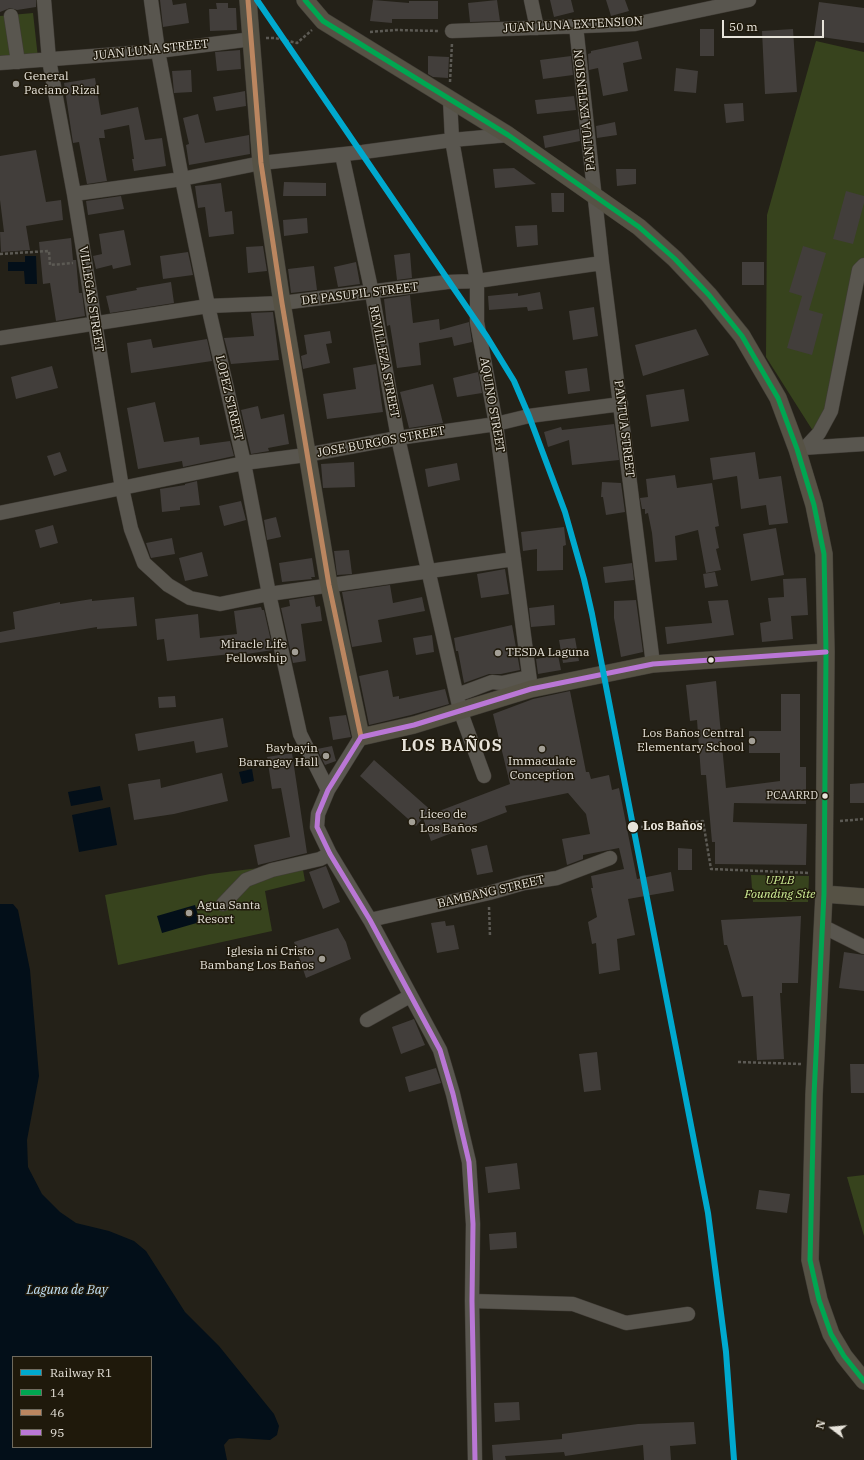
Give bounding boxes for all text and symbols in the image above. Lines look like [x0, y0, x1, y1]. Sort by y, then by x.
scale bar [724, 12, 826, 38]
street label: JUAN LUNA EXTENSION [503, 14, 643, 36]
text: 50 m [729, 19, 758, 34]
street label: JUAN LUNA STREET [93, 37, 209, 63]
street label: PANTUA EXTENSION [571, 49, 599, 171]
place label: General Paciano Rizal [24, 70, 100, 98]
marker: General Paciano Rizal [11, 79, 21, 89]
street label: VILLEGAS STREET [76, 245, 106, 353]
street label: DE PASUPIL STREET [301, 280, 419, 308]
street label: REVILLEZA STREET [366, 304, 402, 420]
street label: LOPEZ STREET [212, 354, 246, 442]
street label: AQUINO STREET [477, 356, 507, 454]
street label: PANTUA STREET [611, 380, 637, 478]
street label: JOSE BURGOS STREET [316, 424, 446, 460]
place label: Miracle Life Fellowship [221, 638, 287, 666]
place label: TESDA Laguna [506, 646, 590, 660]
marker: Miracle Life Fellowship [290, 647, 300, 657]
marker: TESDA Laguna [493, 648, 503, 658]
unlabelled marker [706, 655, 716, 665]
place label: Los Baños Central Elementary School [637, 727, 744, 755]
district label: LOS BAÑOS [401, 736, 503, 756]
marker: Los Baños Central Elementary School [747, 736, 757, 746]
place label: Baybayin Barangay Hall [239, 742, 318, 770]
marker: Immaculate Conception [537, 744, 547, 754]
marker: Baybayin Barangay Hall [321, 751, 331, 761]
place label: Immaculate Conception [508, 755, 576, 783]
place label: PCAARRD [766, 789, 818, 803]
marker: PCAARRD [820, 791, 830, 801]
place label: Liceo de Los Baños [420, 808, 477, 836]
marker: Liceo de Los Baños [407, 817, 417, 827]
marker: Los Baños [626, 820, 640, 834]
place label: Los Baños [643, 820, 703, 834]
street label: BAMBANG STREET [436, 873, 546, 911]
park label: UPLB Founding Site [745, 874, 815, 902]
place label: Agua Santa Resort [197, 899, 261, 927]
marker: Agua Santa Resort [184, 908, 194, 918]
place label: Iglesia ni Cristo Bambang Los Baños [200, 945, 314, 973]
marker: Iglesia ni Cristo Bambang Los Baños [317, 954, 327, 964]
water label: Laguna de Bay [26, 1282, 108, 1298]
legend [12, 1356, 152, 1448]
text: Railway R1 [50, 1365, 112, 1380]
text: 14 [50, 1385, 64, 1400]
text: 46 [50, 1405, 64, 1420]
north arrow [812, 1408, 852, 1448]
text: N [813, 1419, 828, 1431]
text: 95 [50, 1425, 64, 1440]

